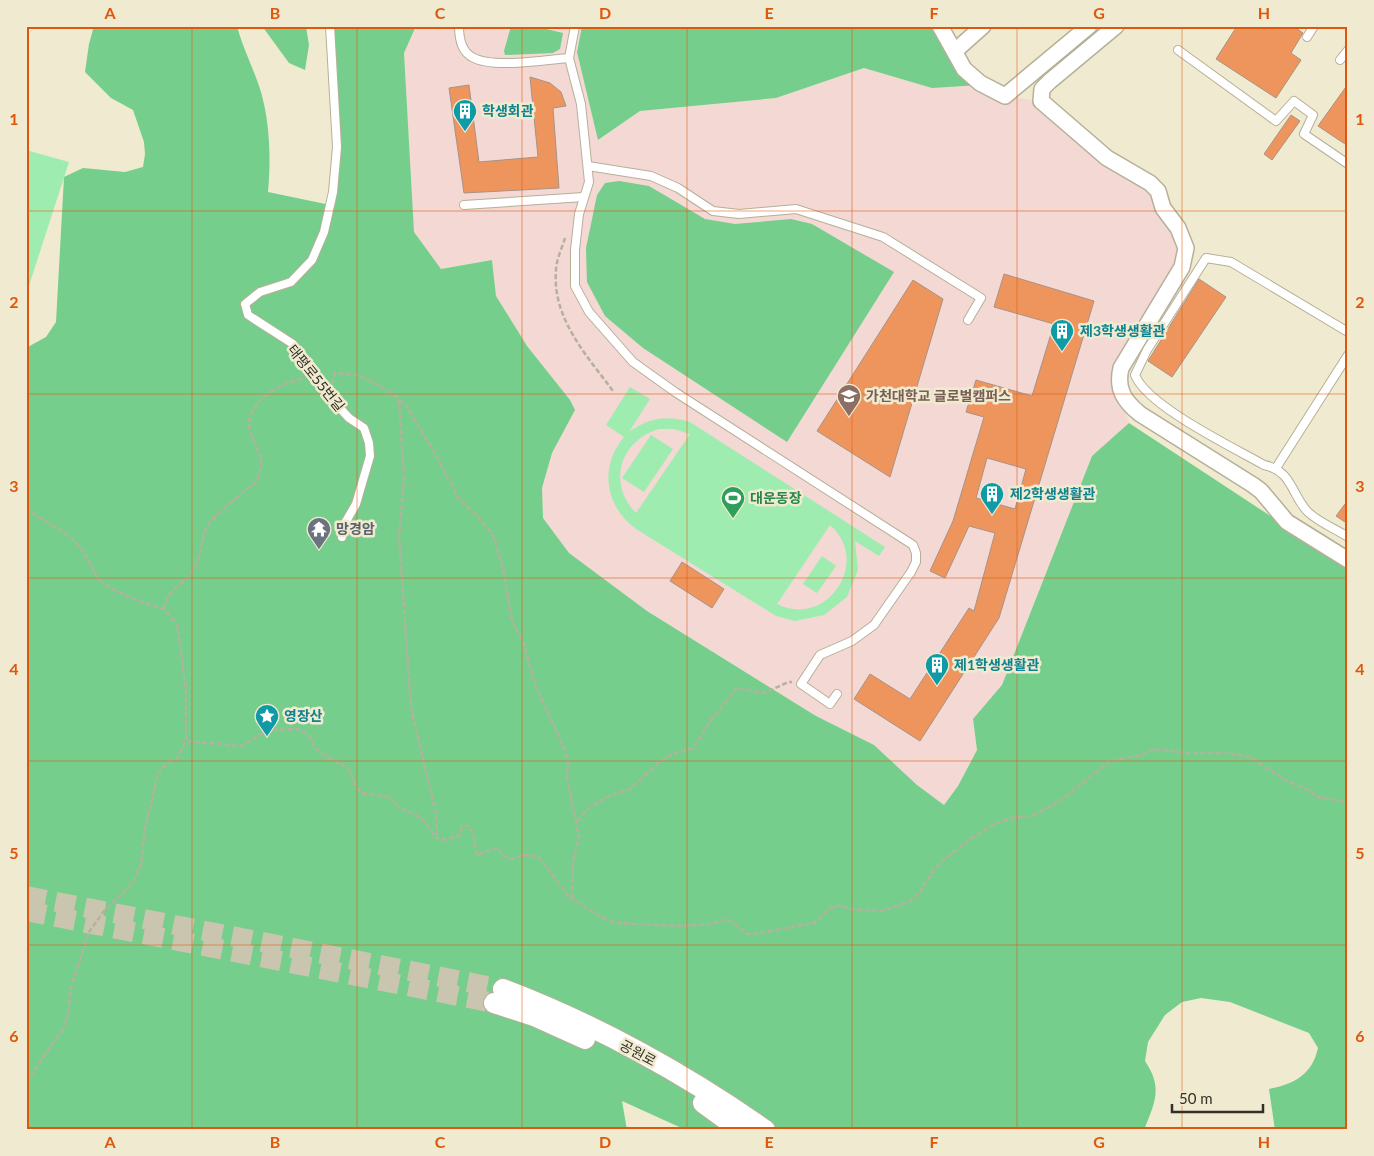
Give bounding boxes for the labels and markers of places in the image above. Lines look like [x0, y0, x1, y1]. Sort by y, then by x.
building icon: 학생회관 [452, 98, 478, 132]
place label: 학생회관 [482, 102, 534, 119]
building icon: 제3학생생활관 [1049, 318, 1075, 352]
place label: 제3학생생활관 [1080, 322, 1166, 339]
school or university icon: 가천대학교 글로벌캠퍼스 [836, 383, 862, 417]
place label: 가천대학교 글로벌캠퍼스 [866, 387, 1011, 404]
building icon: 제2학생생활관 [979, 481, 1005, 515]
sports icon: 대운동장 [720, 485, 746, 519]
place label: 제2학생생활관 [1010, 485, 1096, 502]
place label: 대운동장 [750, 489, 802, 506]
temple icon: 망경암 [306, 516, 332, 550]
place label: 망경암 [336, 520, 375, 537]
building icon: 제1학생생활관 [924, 652, 950, 686]
place label: 제1학생생활관 [954, 656, 1040, 673]
place icon: 영장산 [254, 703, 280, 737]
place label: 영장산 [284, 707, 323, 724]

